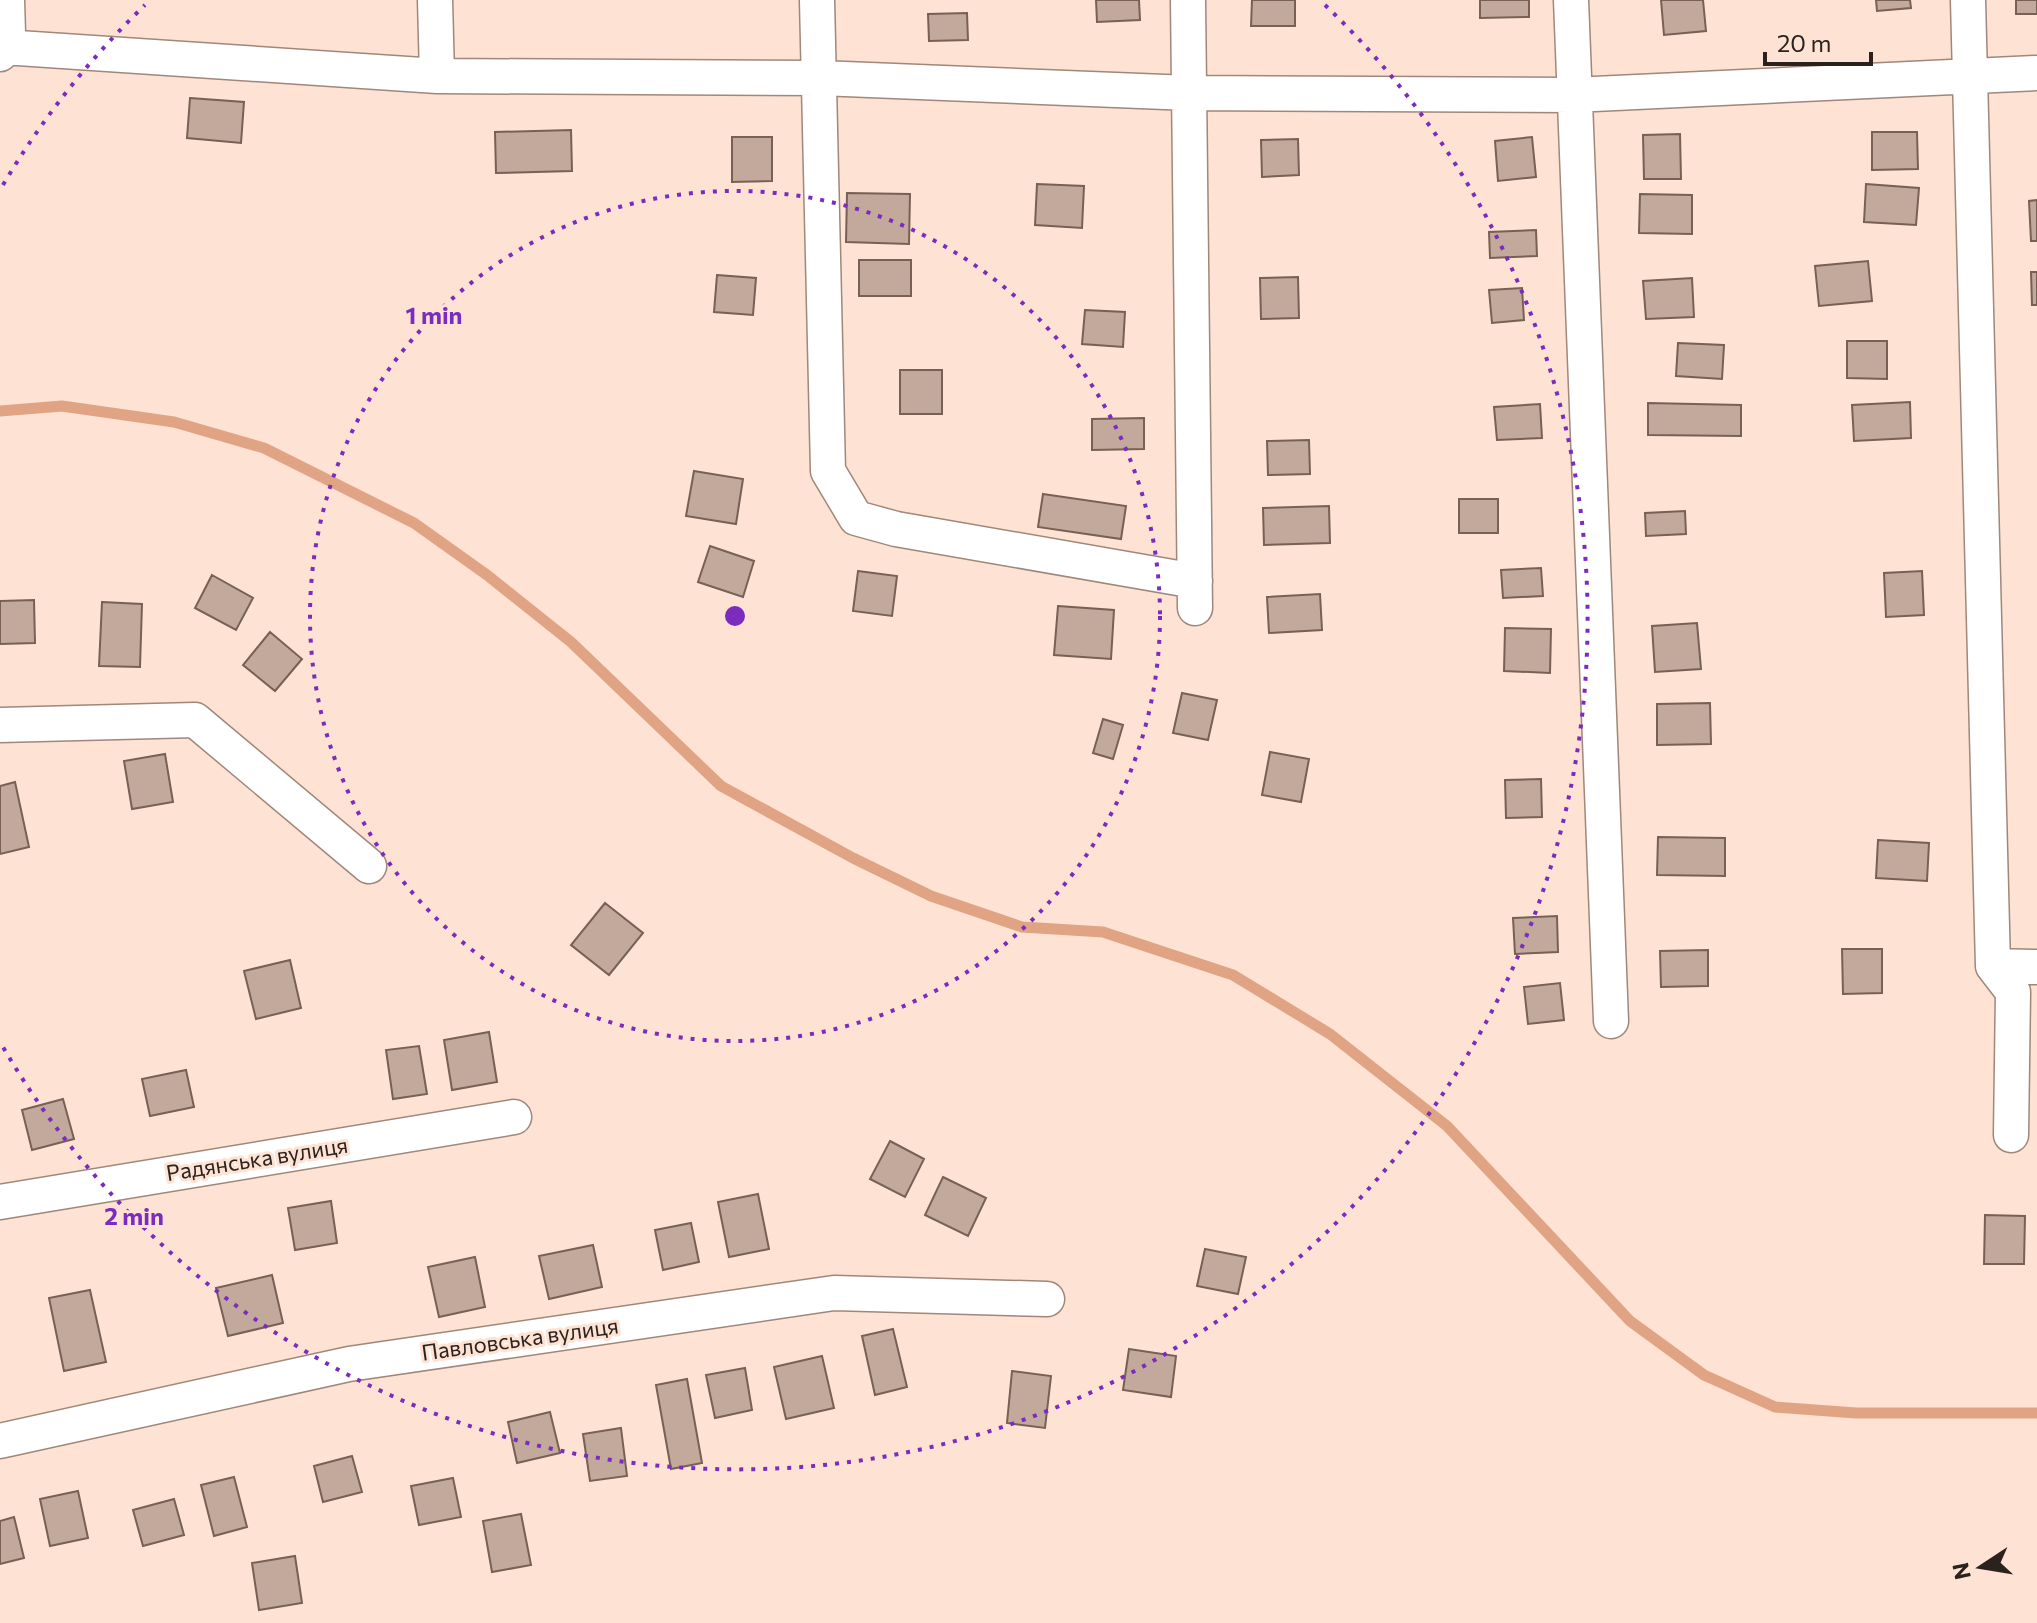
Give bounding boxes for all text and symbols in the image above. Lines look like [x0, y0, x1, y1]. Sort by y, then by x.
scale bar [1765, 16, 1871, 66]
text: 20 m [1777, 28, 1831, 57]
text: 1 min [406, 300, 462, 329]
centre of rings [721, 602, 749, 630]
street label: Радянська вулиця [164, 1131, 350, 1186]
text: 2 min [104, 1201, 164, 1230]
street label: Павловська вулиця [420, 1311, 620, 1366]
north arrow [1941, 1527, 2021, 1607]
text: N [1946, 1560, 1976, 1582]

